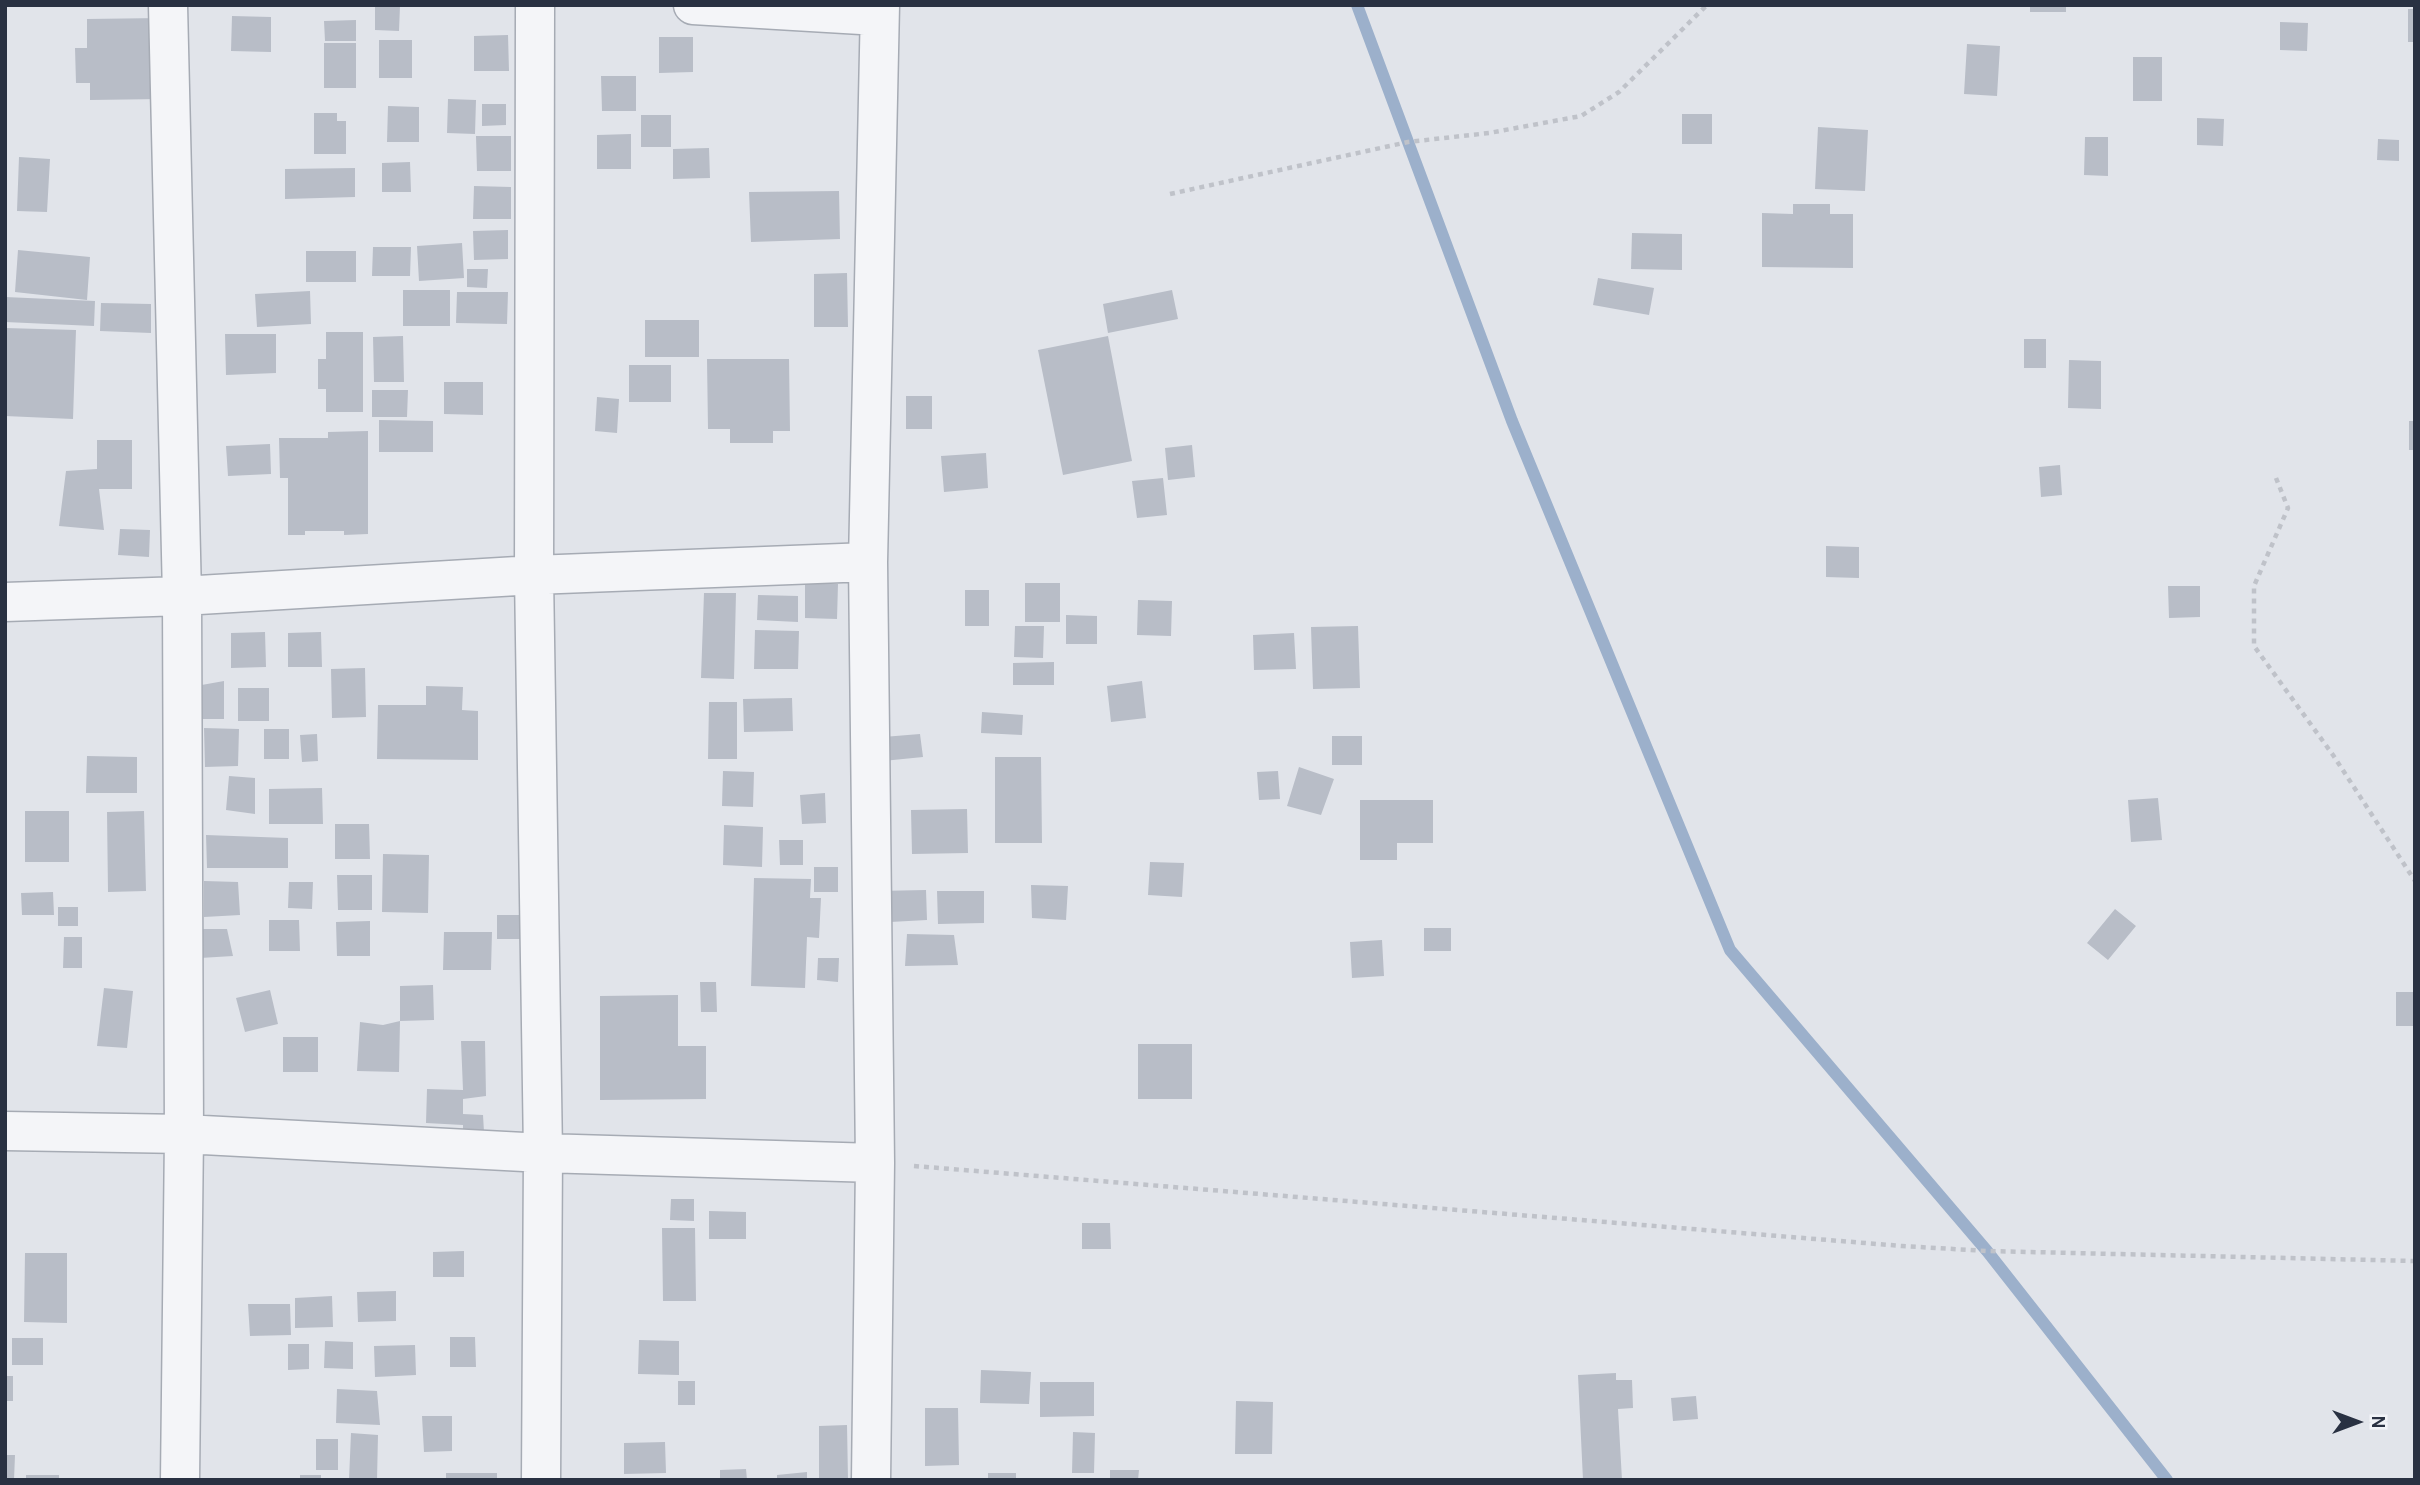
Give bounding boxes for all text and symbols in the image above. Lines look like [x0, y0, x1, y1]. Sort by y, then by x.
north arrow [2322, 1387, 2392, 1457]
text: N [2367, 1415, 2389, 1429]

